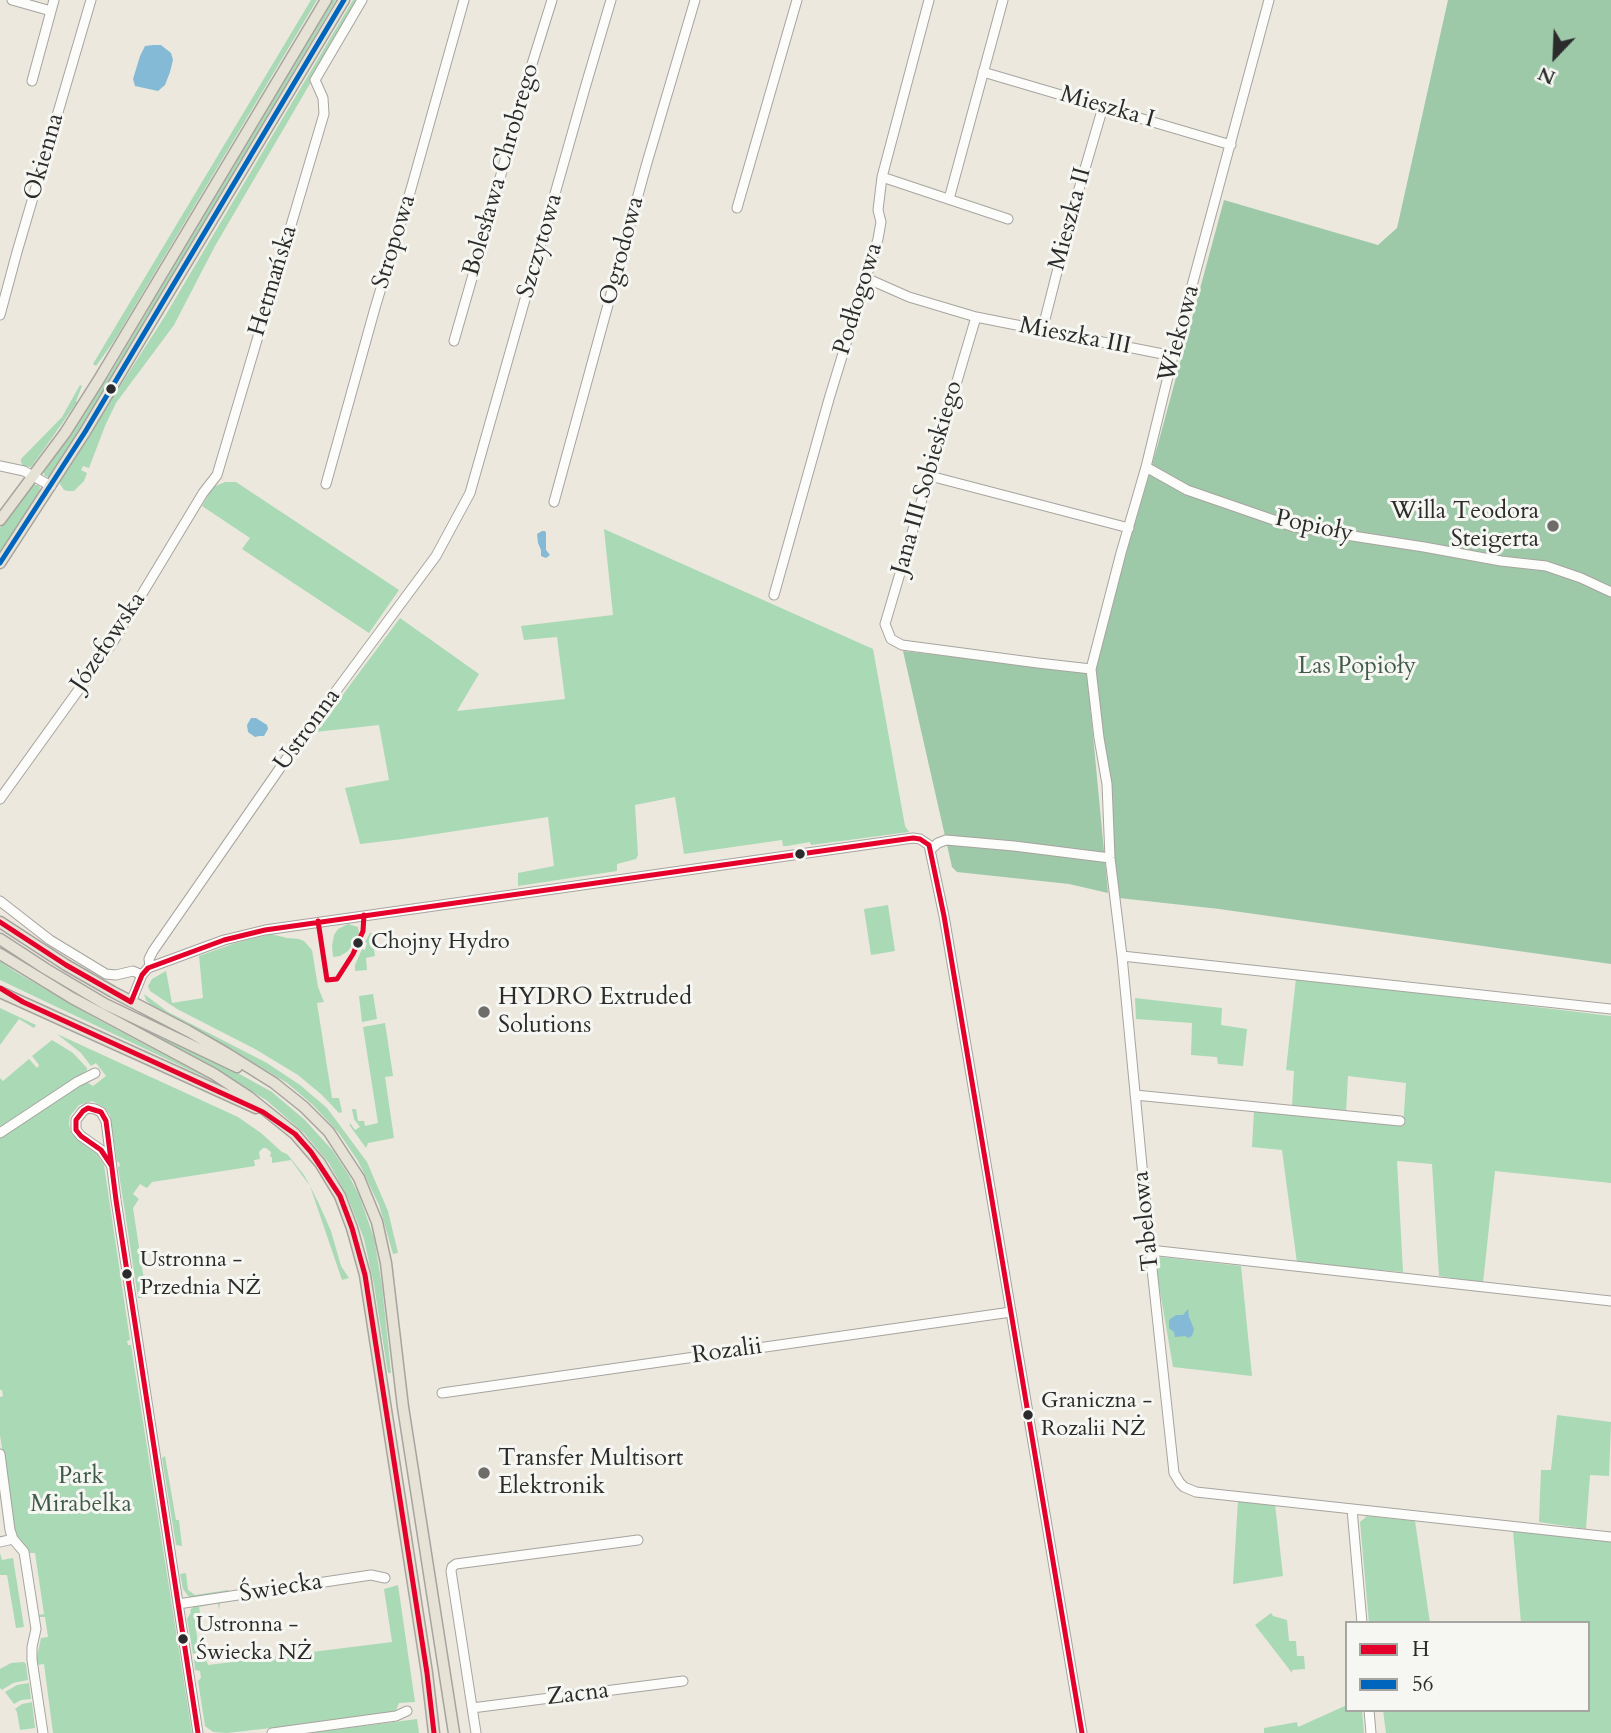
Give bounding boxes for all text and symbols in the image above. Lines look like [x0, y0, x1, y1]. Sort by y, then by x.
north arrow [1520, 21, 1590, 91]
street label: Bolesława Chrobrego [458, 60, 546, 280]
text: N [1534, 60, 1559, 91]
street label: Mieszka I [1056, 81, 1158, 135]
street label: Okienna [19, 110, 71, 204]
street label: Mieszka II [1043, 165, 1099, 273]
street label: Szczytowa [512, 190, 570, 302]
street label: Stropowa [367, 192, 423, 292]
street label: Ogrodowa [595, 194, 651, 308]
street label: Hetmańska [244, 222, 304, 340]
street label: Podłogowa [828, 240, 890, 358]
street label: Wiekowa [1153, 282, 1207, 386]
street label: Mieszka III [1017, 312, 1133, 362]
street label: Jana III Sobieskiego [887, 378, 969, 578]
unlabelled marker [104, 382, 118, 396]
place label: Willa Teodora Steigerta [1390, 498, 1539, 554]
street label: Popioły [1272, 505, 1356, 549]
marker: Willa Teodora Steigerta [1545, 518, 1561, 534]
street label: Józefowska [65, 587, 153, 697]
park label: Las Popioły [1298, 653, 1416, 681]
street label: Ustronna [269, 683, 347, 777]
unlabelled marker [793, 847, 807, 861]
place label: Chojny Hydro [371, 930, 510, 956]
marker: Chojny Hydro [351, 936, 365, 950]
place label: HYDRO Extruded Solutions [498, 984, 692, 1040]
marker: HYDRO Extruded Solutions [476, 1004, 492, 1020]
street label: Tabelowa [1127, 1170, 1167, 1272]
place label: Ustronna - Przednia NŻ [140, 1248, 261, 1300]
marker: Ustronna - Przednia NŻ [120, 1267, 134, 1281]
street label: Rozalii [690, 1333, 764, 1371]
place label: Graniczna - Rozalii NŻ [1041, 1389, 1152, 1440]
marker: Graniczna - Rozalii NŻ [1021, 1408, 1035, 1422]
place label: Transfer Multisort Elektronik [498, 1445, 683, 1501]
park label: Park Mirabelka [30, 1463, 132, 1519]
marker: Transfer Multisort Elektronik [476, 1465, 492, 1481]
street label: Świecka [238, 1568, 324, 1610]
place label: Ustronna - Świecka NŻ [196, 1613, 313, 1664]
legend [1345, 1621, 1590, 1712]
marker: Ustronna - Świecka NŻ [176, 1632, 190, 1646]
text: H [1412, 1635, 1430, 1664]
text: 56 [1412, 1670, 1434, 1699]
street label: Zacna [545, 1677, 611, 1713]

